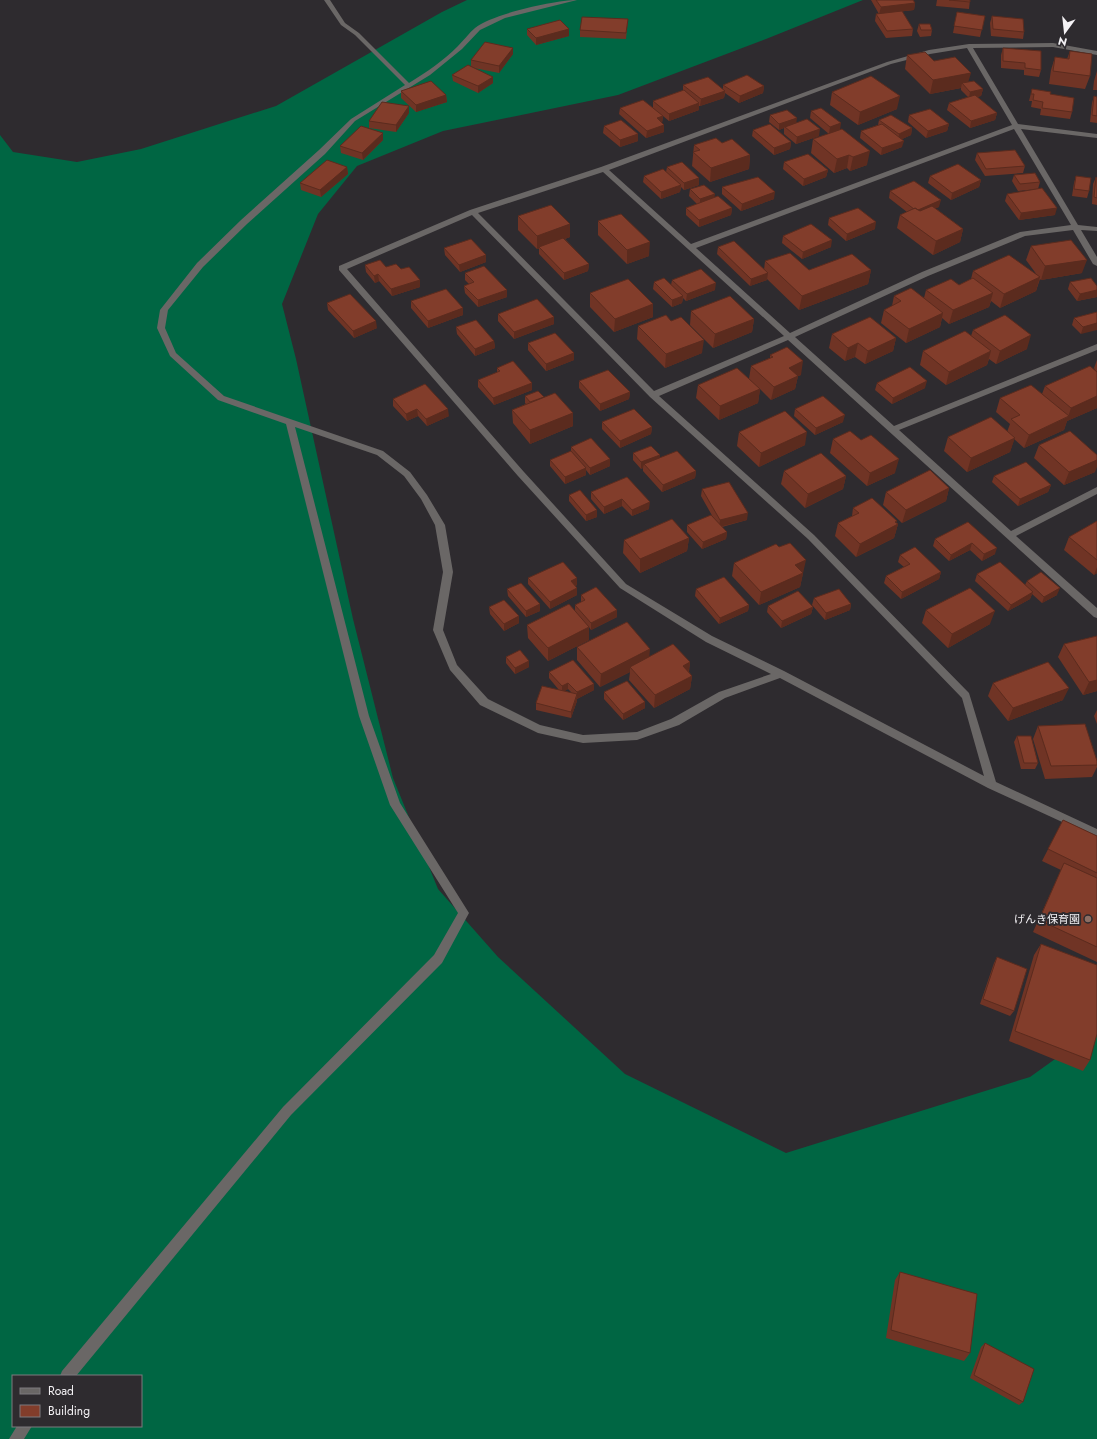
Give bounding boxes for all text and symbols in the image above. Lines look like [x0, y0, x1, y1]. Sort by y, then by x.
north arrow [1045, 12, 1085, 52]
text: N [1056, 33, 1069, 51]
place label: げんき保育園 [1014, 911, 1080, 927]
marker: げんき保育園 [1083, 914, 1093, 924]
legend [12, 1375, 142, 1427]
text: Road [48, 1382, 74, 1400]
text: Building [48, 1402, 90, 1420]

